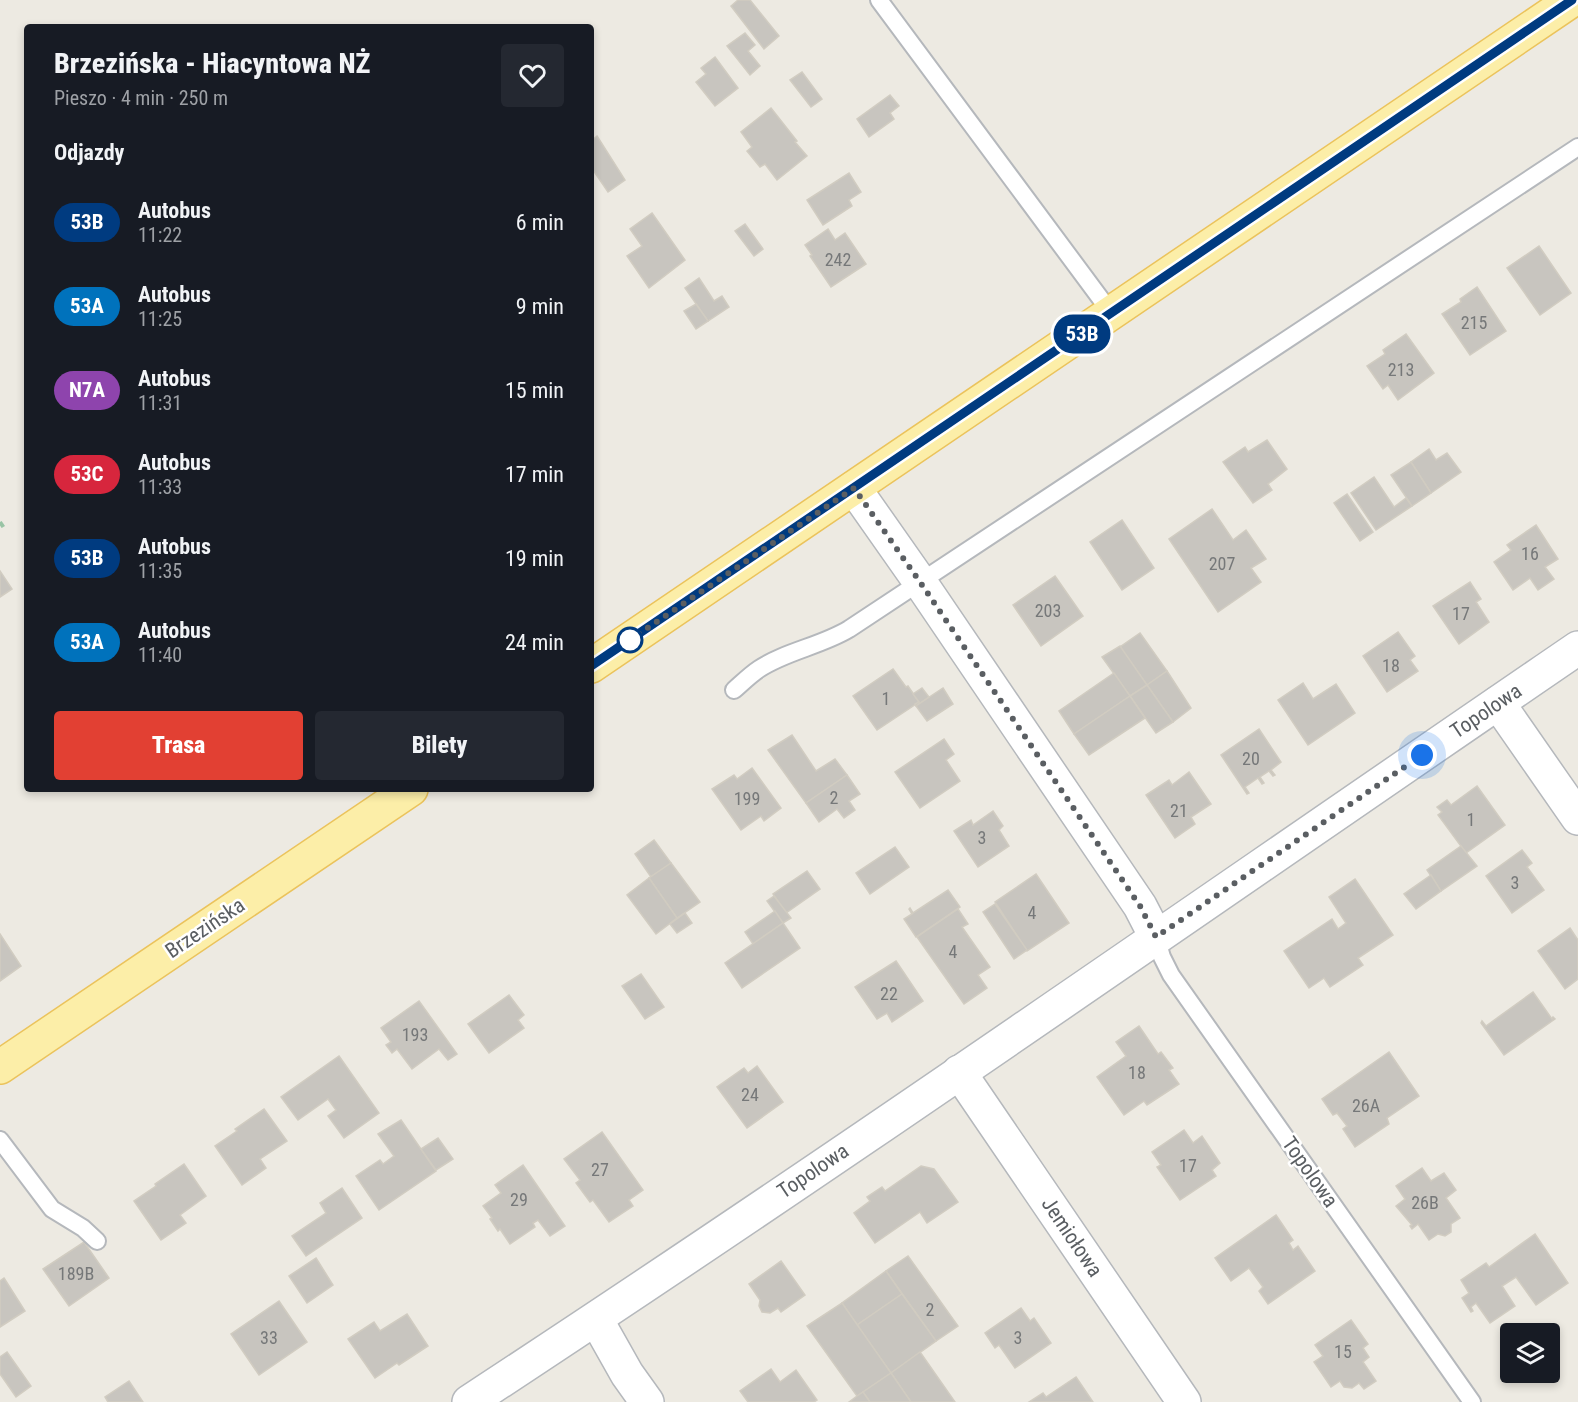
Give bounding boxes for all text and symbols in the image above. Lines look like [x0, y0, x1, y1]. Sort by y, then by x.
button: heart [501, 44, 564, 107]
text: Brzezińska - Hiacyntowa NŻ [54, 47, 370, 80]
text: Pieszo · 4 min · 250 m [54, 86, 228, 110]
text: Odjazdy [54, 140, 124, 165]
text: Autobus [138, 198, 211, 223]
text: 53B [70, 210, 104, 234]
text: 6 min [516, 210, 564, 235]
text: 11:22 [138, 223, 182, 247]
house number: 242 [825, 249, 851, 270]
text: Autobus [138, 282, 211, 307]
text: 53A [70, 294, 104, 318]
text: 9 min [516, 294, 564, 319]
text: 11:25 [138, 307, 182, 331]
house number: 215 [1461, 312, 1487, 333]
line badge: 53B [1048, 314, 1116, 354]
text: 53B [1065, 322, 1099, 346]
house number: 213 [1388, 359, 1414, 380]
text: Autobus [138, 366, 211, 391]
text: N7A [69, 378, 105, 402]
text: 15 min [505, 378, 564, 403]
text: 11:31 [138, 391, 182, 415]
text: Autobus [138, 450, 211, 475]
text: 53C [70, 462, 104, 486]
text: 17 min [505, 462, 564, 487]
text: 11:33 [138, 475, 182, 499]
text: Autobus [138, 534, 211, 559]
house number: 16 [1521, 543, 1539, 564]
text: 53B [70, 546, 104, 570]
text: 19 min [505, 546, 564, 571]
house number: 207 [1209, 553, 1235, 574]
text: 11:35 [138, 559, 182, 583]
house number: 203 [1035, 600, 1061, 621]
house number: 17 [1452, 603, 1470, 624]
text: Autobus [138, 618, 211, 643]
unlabelled marker [617, 627, 643, 653]
text: 53A [70, 630, 104, 654]
text: 24 min [505, 630, 564, 655]
text: 11:40 [138, 643, 182, 667]
house number: 18 [1382, 655, 1400, 676]
street label: Topolowa [1446, 679, 1526, 743]
house number: 1 [882, 688, 890, 709]
button: Trasa [54, 711, 303, 780]
button: Bilety [315, 711, 564, 780]
your location [1407, 740, 1437, 770]
house number: 20 [1242, 748, 1260, 769]
house number: 2 [830, 787, 839, 808]
house number: 199 [734, 788, 760, 809]
house number: 21 [1170, 800, 1188, 821]
house number: 1 [1467, 809, 1475, 830]
house number: 3 [978, 827, 986, 848]
house number: 3 [1511, 872, 1519, 893]
street label: Brzezińska [161, 893, 249, 963]
house number: 4 [1028, 902, 1037, 923]
house number: 4 [949, 941, 958, 962]
house number: 22 [880, 983, 898, 1004]
house number: 193 [402, 1024, 428, 1045]
house number: 18 [1128, 1062, 1146, 1083]
house number: 24 [741, 1084, 759, 1105]
house number: 26A [1352, 1095, 1381, 1116]
street label: Topolowa [1277, 1132, 1343, 1212]
street label: Topolowa [773, 1139, 853, 1203]
house number: 17 [1179, 1155, 1197, 1176]
house number: 27 [591, 1159, 609, 1180]
house number: 29 [510, 1189, 528, 1210]
house number: 26B [1411, 1192, 1439, 1213]
street label: Jemiołowa [1037, 1193, 1107, 1281]
house number: 189B [58, 1263, 94, 1284]
house number: 2 [926, 1299, 935, 1320]
map controls [1500, 1323, 1560, 1383]
button: layers [1500, 1323, 1560, 1383]
house number: 33 [260, 1327, 278, 1348]
house number: 3 [1014, 1327, 1022, 1348]
house number: 15 [1334, 1341, 1352, 1362]

